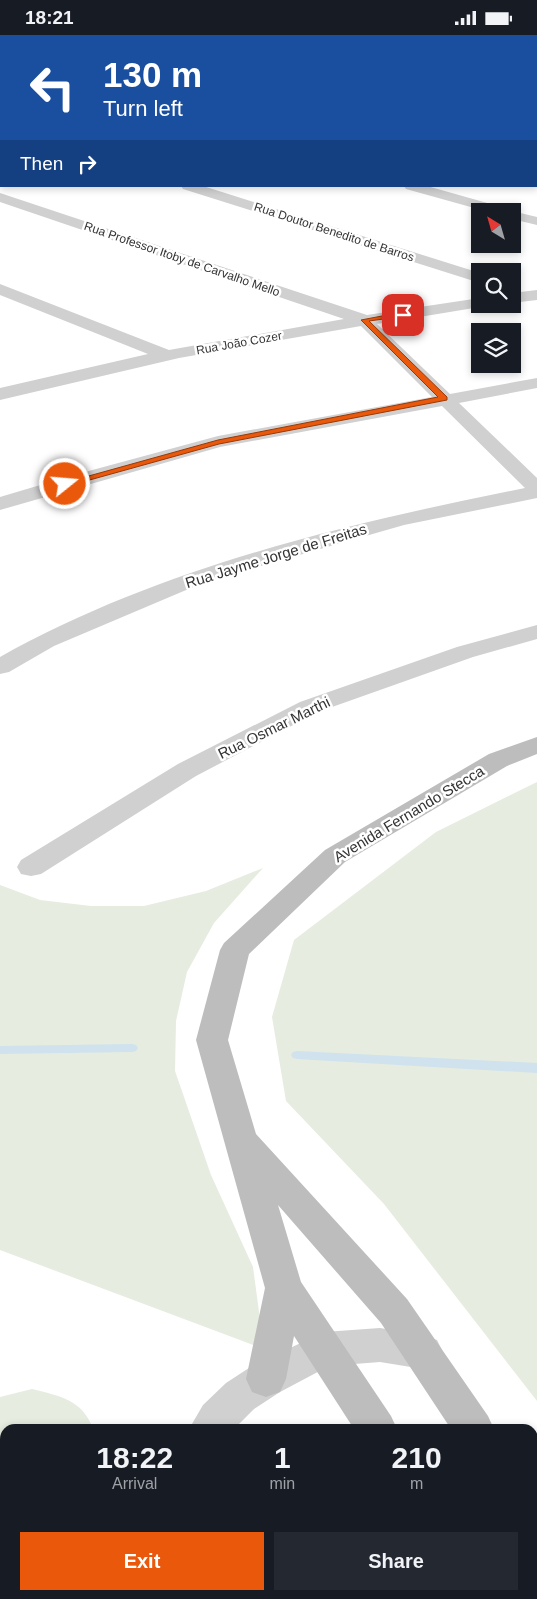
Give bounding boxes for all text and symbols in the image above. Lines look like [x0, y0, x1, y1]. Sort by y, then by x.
text: 18:21 [25, 7, 74, 28]
icon: left [20, 55, 85, 120]
text: 130 m [103, 55, 202, 94]
text: Turn left [103, 96, 183, 121]
icon: right [73, 150, 101, 178]
text: Then [20, 153, 63, 174]
street label: Rua Doutor Benedito de Barros [252, 199, 416, 265]
north arrow [471, 203, 521, 253]
map controls [471, 203, 521, 373]
street label: Rua Professor Itoby de Carvalho Mello [82, 219, 282, 299]
button: search [471, 263, 521, 313]
pin [382, 294, 424, 336]
icon: arrive [389, 301, 417, 329]
button: layers [471, 323, 521, 373]
street label: Rua João Cozer [195, 329, 283, 357]
position arrow [38, 457, 90, 509]
street label: Rua Jayme Jorge de Freitas [183, 520, 368, 591]
street label: Rua Osmar Marthi [215, 693, 333, 762]
street label: Avenida Fernando Stecca [331, 762, 488, 865]
text: 18:22 [96, 1441, 173, 1474]
text: 1 [274, 1441, 291, 1474]
text: 210 [392, 1441, 442, 1474]
text: Arrival [112, 1475, 157, 1492]
text: min [269, 1475, 295, 1492]
text: m [410, 1475, 423, 1492]
button: Exit [20, 1532, 264, 1590]
button: Share [274, 1532, 518, 1590]

